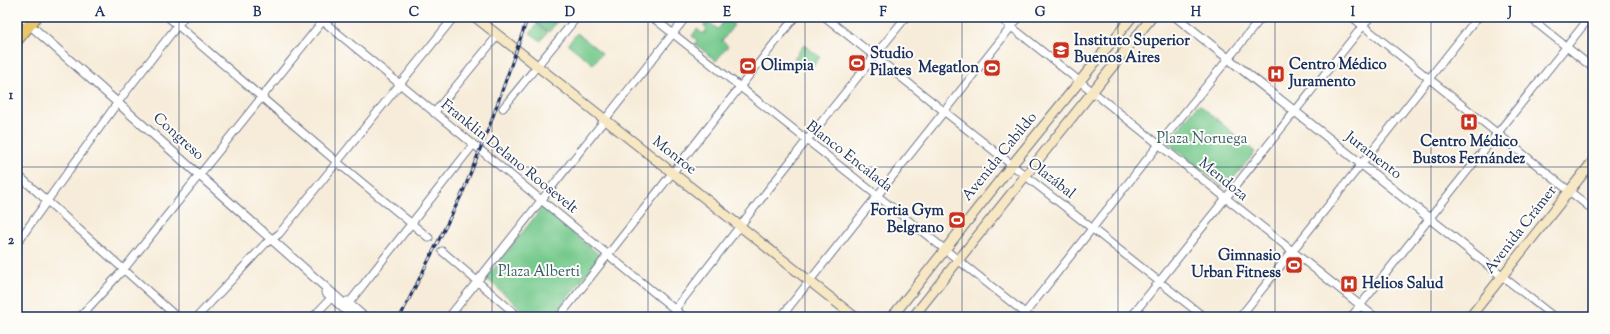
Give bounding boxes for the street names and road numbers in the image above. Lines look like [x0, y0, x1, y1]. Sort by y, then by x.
street label: Franklin Delano Roosevelt [436, 95, 582, 219]
street label: Congreso [148, 108, 208, 166]
street label: Avenida Cabildo [958, 108, 1042, 206]
street label: Blanco Encalada [801, 116, 897, 198]
street label: Juramento [1339, 127, 1406, 185]
street label: Monroe [647, 132, 701, 180]
street label: Mendoza [1194, 153, 1252, 207]
street label: Olazábal [1023, 154, 1079, 204]
street label: Avenida Crámer [1480, 181, 1562, 279]

